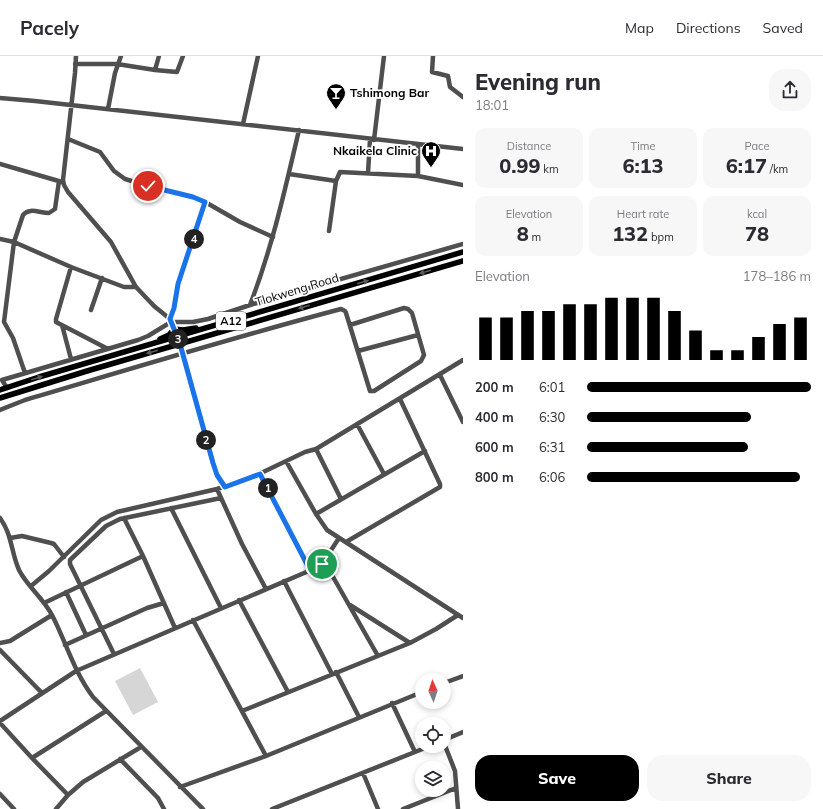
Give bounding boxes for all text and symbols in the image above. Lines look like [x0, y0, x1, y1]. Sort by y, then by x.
text: Pacely [20, 16, 79, 40]
text: Map [625, 19, 654, 37]
text: Directions [676, 19, 741, 37]
text: Saved [763, 19, 803, 37]
text: Evening run [475, 68, 601, 96]
button: share [769, 69, 811, 111]
bar icon: Tshimong Bar [325, 82, 347, 110]
place label: Tshimong Bar [350, 85, 429, 100]
text: 18:01 [475, 97, 509, 113]
text: Distance [507, 139, 551, 153]
text: Time [631, 139, 655, 153]
text: Pace [745, 139, 769, 153]
hospital icon: Nkaikela Clinic [420, 140, 442, 168]
place label: Nkaikela Clinic [333, 143, 417, 158]
text: 0.99 [499, 153, 541, 178]
text: 6:13 [622, 153, 664, 178]
text: 6:17 [726, 153, 767, 178]
text: km [541, 162, 559, 176]
text: /km [767, 162, 788, 176]
pin [131, 169, 165, 203]
icon: check [137, 175, 159, 197]
text: Elevation [506, 207, 552, 221]
text: Heart rate [617, 207, 669, 221]
text: kcal [747, 207, 767, 221]
text: 8 [517, 221, 529, 246]
text: 132 [612, 221, 648, 246]
text: 78 [745, 221, 769, 246]
pin: 4 [184, 229, 204, 249]
text: m [529, 230, 541, 244]
text: bpm [648, 230, 674, 244]
text: 4 [191, 232, 197, 246]
text: Elevation [475, 268, 530, 284]
text: 178–186 m [743, 268, 811, 284]
one-way arrow [419, 269, 431, 275]
street label: Tlokweng Road [253, 270, 340, 309]
one-way arrow [357, 279, 369, 285]
one-way arrow [298, 304, 310, 310]
road number: A12 [216, 312, 246, 330]
pin: 3 [168, 329, 188, 349]
text: 3 [175, 332, 181, 346]
one-way arrow [146, 349, 158, 355]
one-way arrow [31, 375, 43, 381]
text: 200 m [475, 379, 514, 395]
text: 6:01 [539, 379, 565, 395]
text: 400 m [475, 409, 514, 425]
text: 6:30 [539, 409, 565, 425]
pin: 2 [196, 430, 216, 450]
text: 2 [203, 433, 209, 447]
text: 600 m [475, 439, 514, 455]
text: 6:31 [539, 439, 565, 455]
text: 800 m [475, 469, 514, 485]
text: 6:06 [539, 469, 565, 485]
pin: 1 [258, 478, 278, 498]
text: 1 [265, 481, 271, 495]
pin [305, 547, 339, 581]
icon: arrive [311, 553, 333, 575]
north arrow [415, 673, 451, 709]
map controls [415, 673, 451, 797]
button: locate [415, 717, 451, 753]
button: Save [475, 755, 639, 801]
button: Share [647, 755, 811, 801]
button: layers [415, 761, 451, 797]

